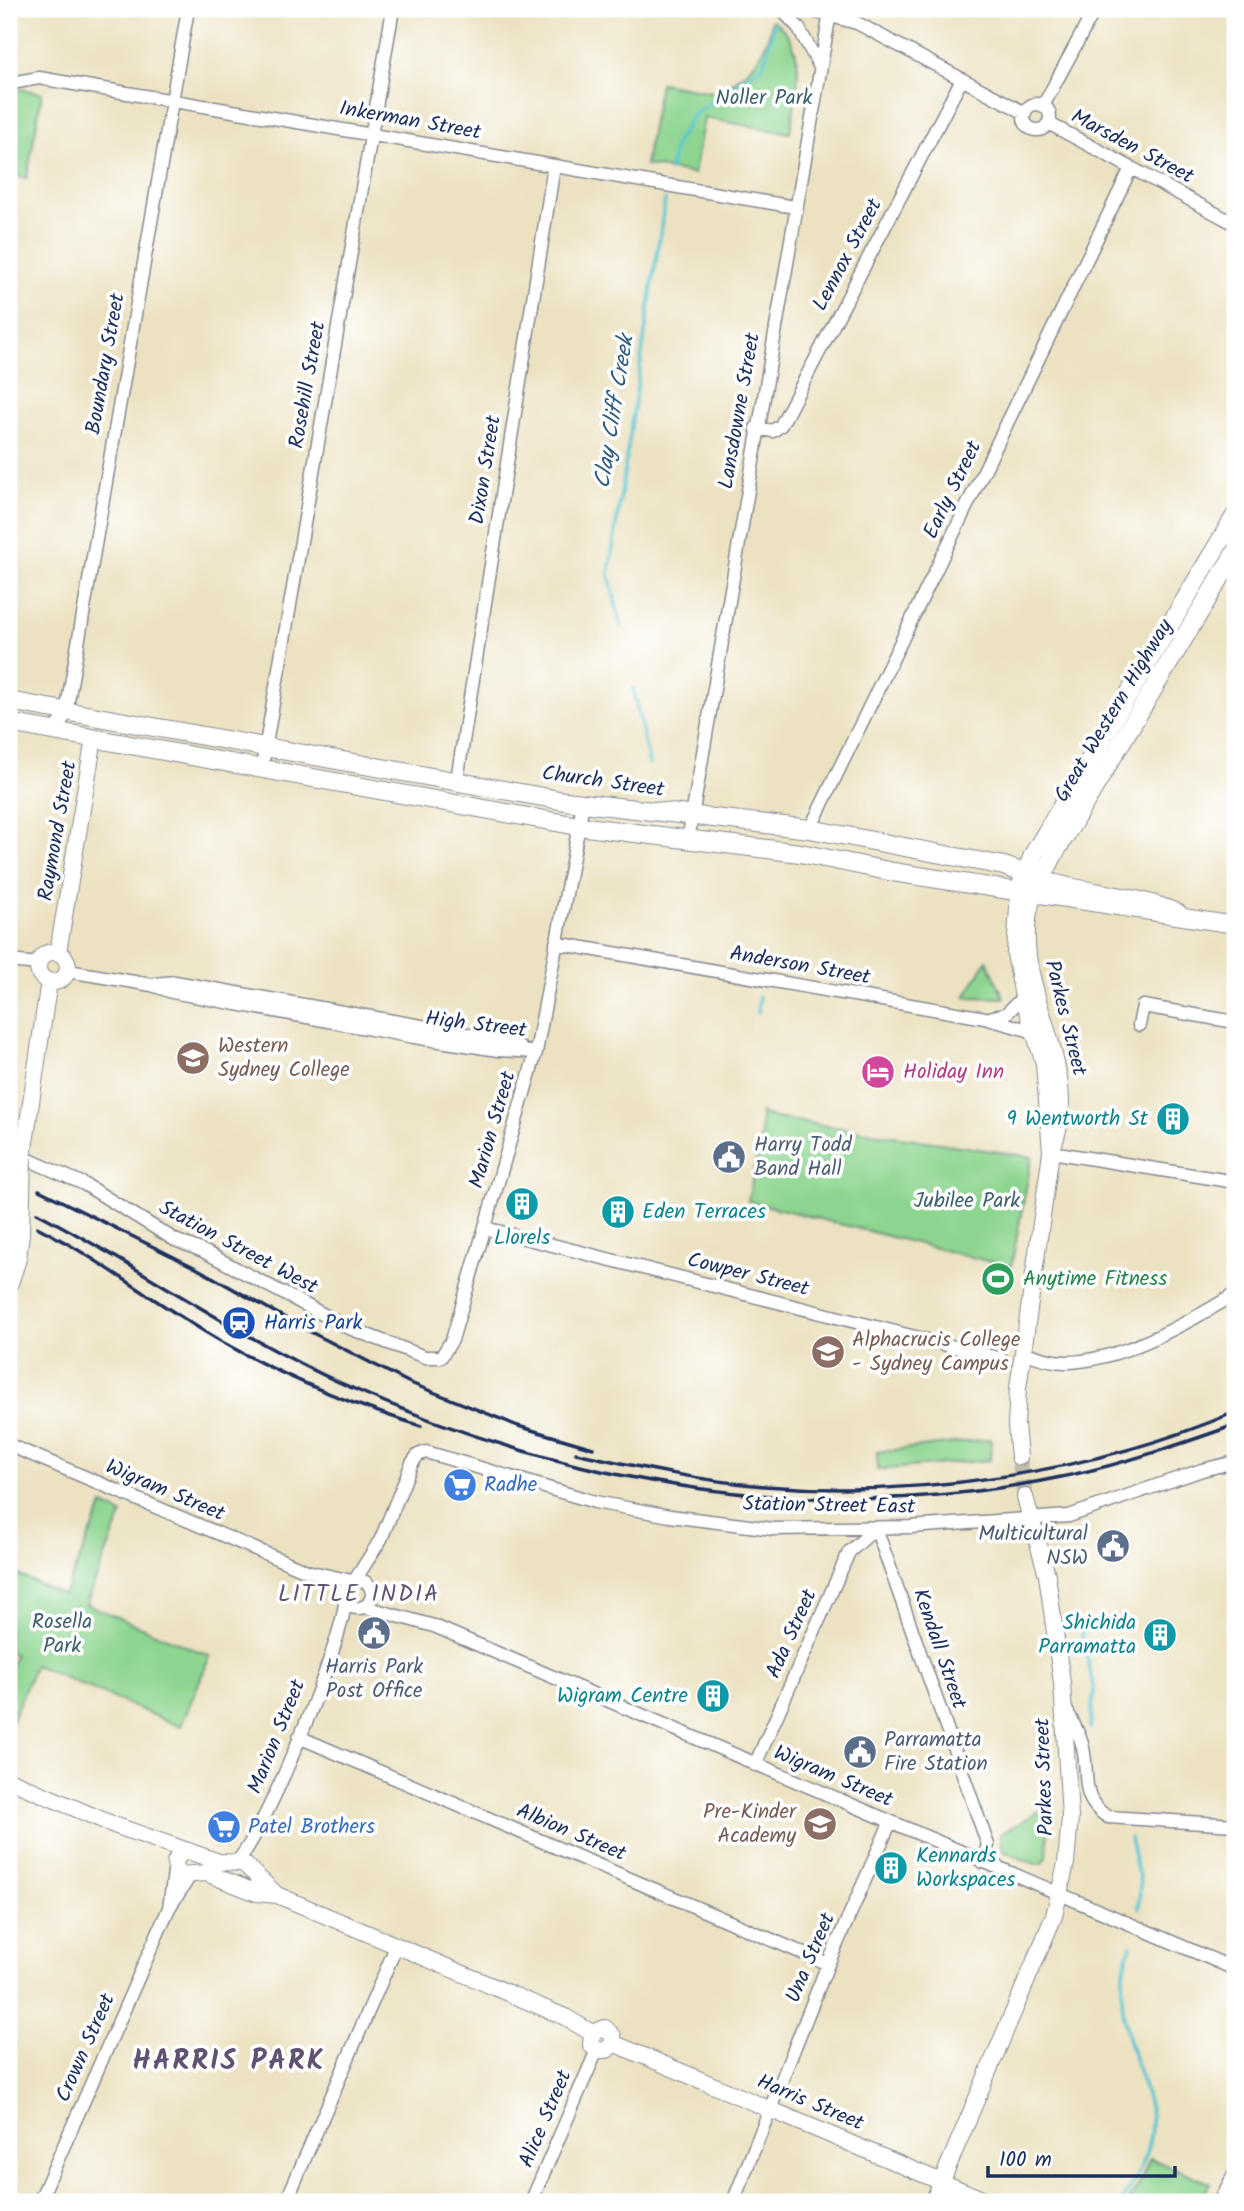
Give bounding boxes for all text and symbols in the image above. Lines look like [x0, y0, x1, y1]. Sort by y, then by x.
park label: Noller Park [716, 82, 813, 115]
street label: Inkerman Street [337, 92, 484, 150]
street label: Marsden Street [1065, 101, 1200, 194]
street label: Lennox Street [804, 192, 892, 317]
street label: Boundary Street [77, 290, 135, 437]
street label: Rosehill Street [281, 318, 336, 451]
water label: Clay Cliff Creek [585, 330, 645, 491]
street label: Lansdowne Street [710, 330, 770, 492]
street label: Dixon Street [461, 412, 511, 527]
street label: Early Street [915, 434, 991, 545]
street label: Great Western Highway [1046, 613, 1182, 809]
street label: Church Street [540, 757, 667, 807]
street label: Raymond Street [29, 758, 87, 904]
street label: Anderson Street [727, 937, 874, 995]
street label: Parkes Street [1035, 957, 1096, 1080]
street label: High Street [423, 1002, 529, 1048]
place label: Western Sydney College [218, 1030, 350, 1087]
school or university icon: Western Sydney College [174, 1039, 212, 1077]
hotel icon: Holiday Inn [859, 1053, 897, 1091]
place label: Holiday Inn [903, 1056, 1004, 1089]
street label: Marion Street [460, 1067, 526, 1193]
building icon: 9 Wentworth St [1154, 1100, 1192, 1138]
place label: 9 Wentworth St [1006, 1103, 1149, 1136]
place label: Harry Todd Band Hall [754, 1129, 852, 1186]
public building icon: Harry Todd Band Hall [710, 1138, 748, 1176]
building icon: Llorels [503, 1185, 541, 1223]
park label: Jubilee Park [914, 1185, 1020, 1218]
street label: Station Street West [153, 1192, 324, 1304]
building icon: Eden Terraces [599, 1193, 637, 1231]
place label: Eden Terraces [642, 1196, 766, 1229]
place label: Llorels [494, 1222, 550, 1255]
street label: Cowper Street [684, 1244, 813, 1306]
sports icon: Anytime Fitness [979, 1260, 1017, 1298]
place label: Anytime Fitness [1023, 1263, 1167, 1296]
station icon: Harris Park [220, 1304, 258, 1342]
place label: Harris Park [264, 1307, 362, 1340]
place label: Alphacrucis College - Sydney Campus [852, 1324, 1021, 1381]
school or university icon: Alphacrucis College - Sydney Campus [809, 1333, 847, 1371]
street label: Wigram Street [100, 1451, 231, 1531]
supermarket icon: Radhe [441, 1466, 479, 1504]
place label: Radhe [484, 1469, 538, 1502]
street label: Station Street East [743, 1488, 916, 1524]
place label: Multicultural NSW [978, 1518, 1088, 1575]
public building icon: Multicultural NSW [1094, 1527, 1132, 1565]
district label: LITTLE INDIA [278, 1577, 440, 1613]
street label: Ada Street [758, 1583, 827, 1684]
street label: Kendall Street [903, 1584, 975, 1714]
park label: Rosella Park [32, 1606, 92, 1663]
place label: Shichida Parramatta [1038, 1607, 1136, 1664]
public building icon: Harris Park Post Office [355, 1614, 393, 1652]
building icon: Shichida Parramatta [1141, 1616, 1179, 1654]
place label: Harris Park Post Office [325, 1651, 423, 1708]
street label: Marion Street [239, 1674, 315, 1799]
building icon: Wigram Centre [694, 1677, 732, 1715]
place label: Wigram Centre [557, 1680, 689, 1713]
street label: Parkes Street [1026, 1717, 1064, 1837]
place label: Parramatta Fire Station [884, 1724, 988, 1781]
public building icon: Parramatta Fire Station [841, 1733, 879, 1771]
street label: Wigram Street [768, 1737, 899, 1817]
street label: Albion Street [511, 1795, 632, 1871]
place label: Pre-Kinder Academy [703, 1796, 797, 1853]
school or university icon: Pre-Kinder Academy [801, 1805, 839, 1843]
supermarket icon: Patel Brothers [205, 1808, 243, 1846]
place label: Patel Brothers [248, 1811, 375, 1844]
place label: Kennards Workspaces [916, 1840, 1015, 1897]
building icon: Kennards Workspaces [872, 1849, 910, 1887]
street label: Una Street [777, 1907, 845, 2008]
street label: Crown Street [47, 1987, 125, 2108]
district label: HARRIS PARK [132, 2039, 326, 2084]
street label: Alice Street [511, 2064, 582, 2173]
street label: Harris Street [751, 2066, 869, 2141]
scale bar [988, 2134, 1176, 2178]
text: 100 m [999, 2144, 1052, 2177]

